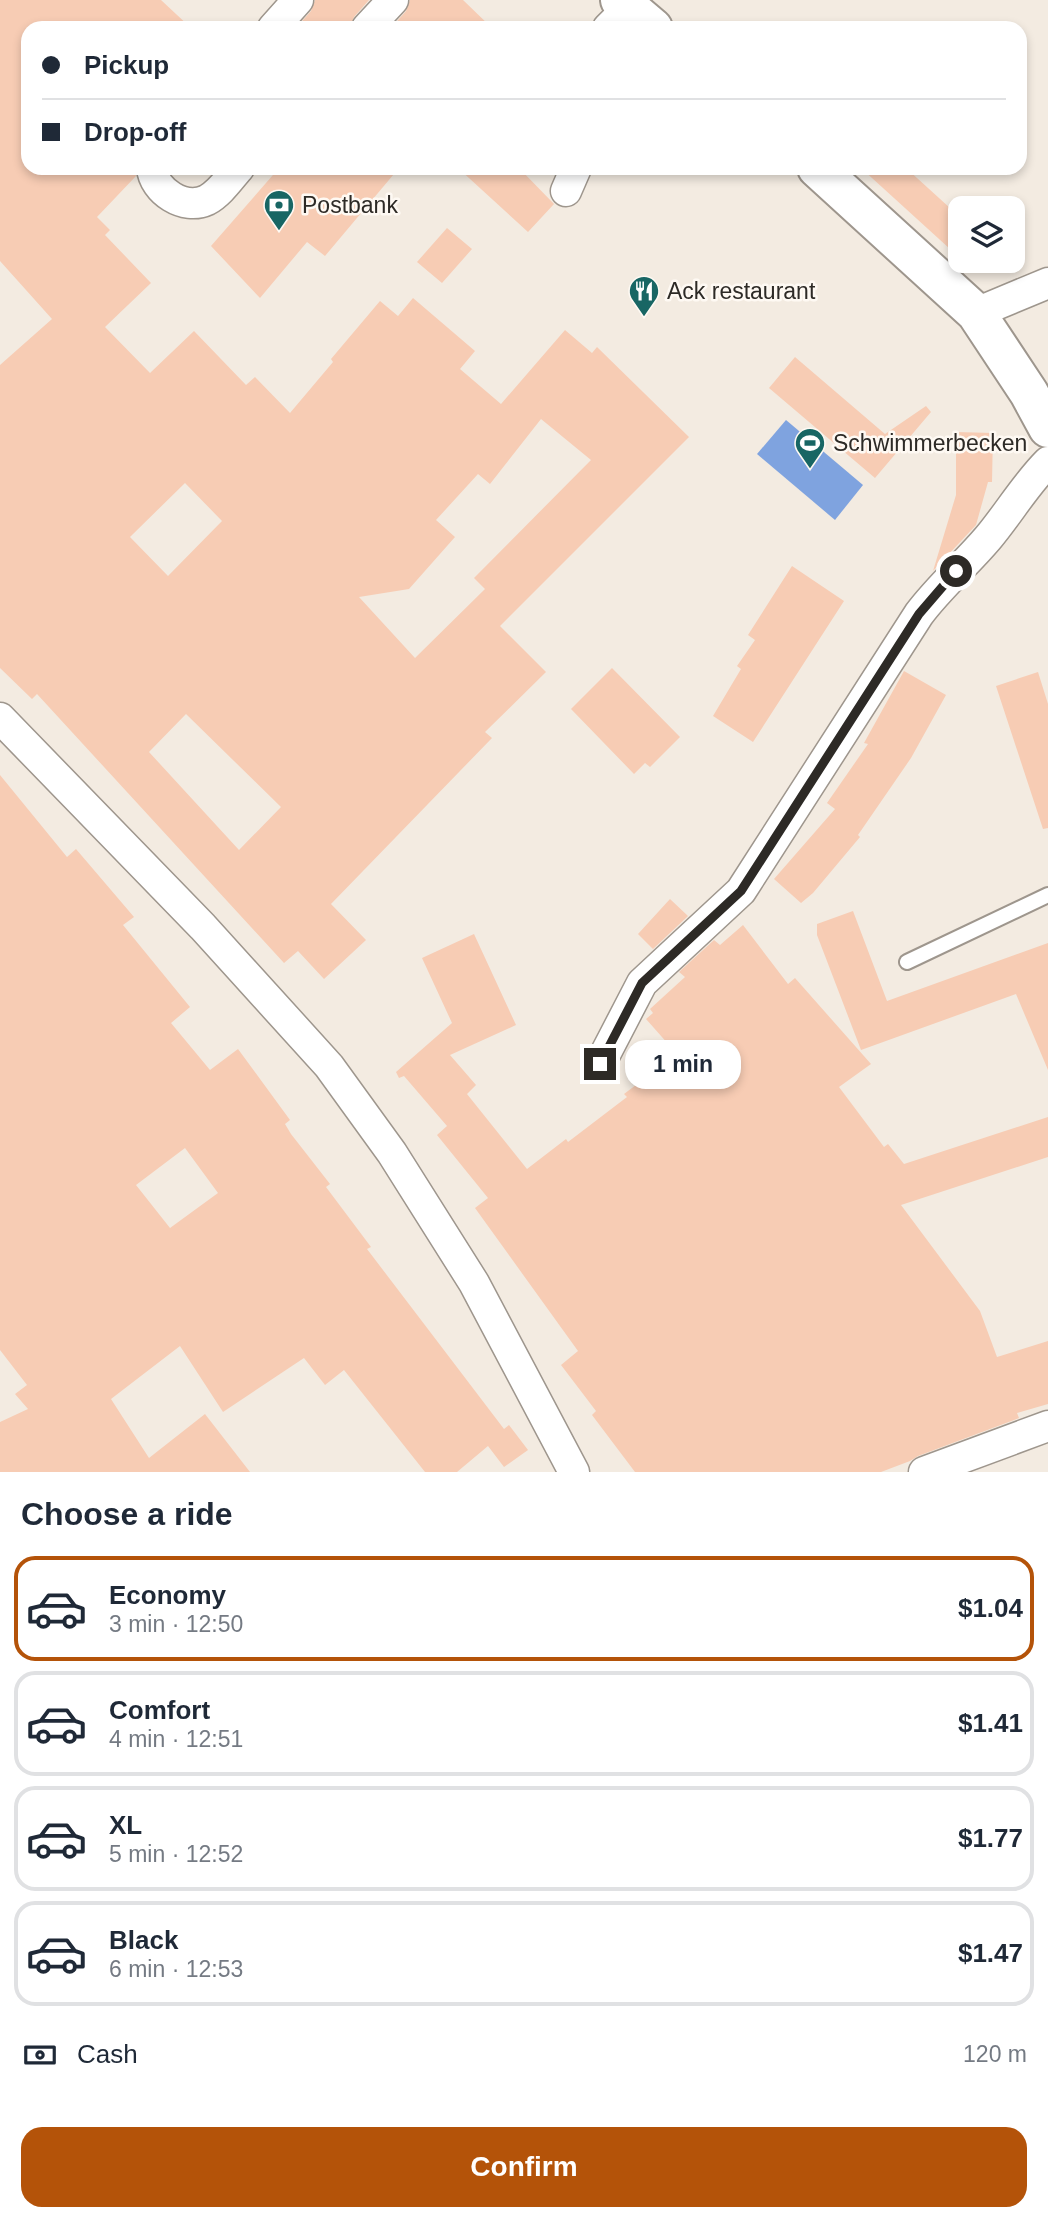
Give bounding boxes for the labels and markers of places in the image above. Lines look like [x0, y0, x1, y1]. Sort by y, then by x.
bank icon: Postbank [262, 188, 296, 232]
place label: Postbank [302, 192, 398, 218]
restaurant icon: Ack restaurant [627, 274, 661, 318]
place label: Ack restaurant [667, 278, 816, 304]
sports icon: Schwimmerbecken [793, 426, 827, 470]
place label: Schwimmerbecken [833, 430, 1027, 456]

